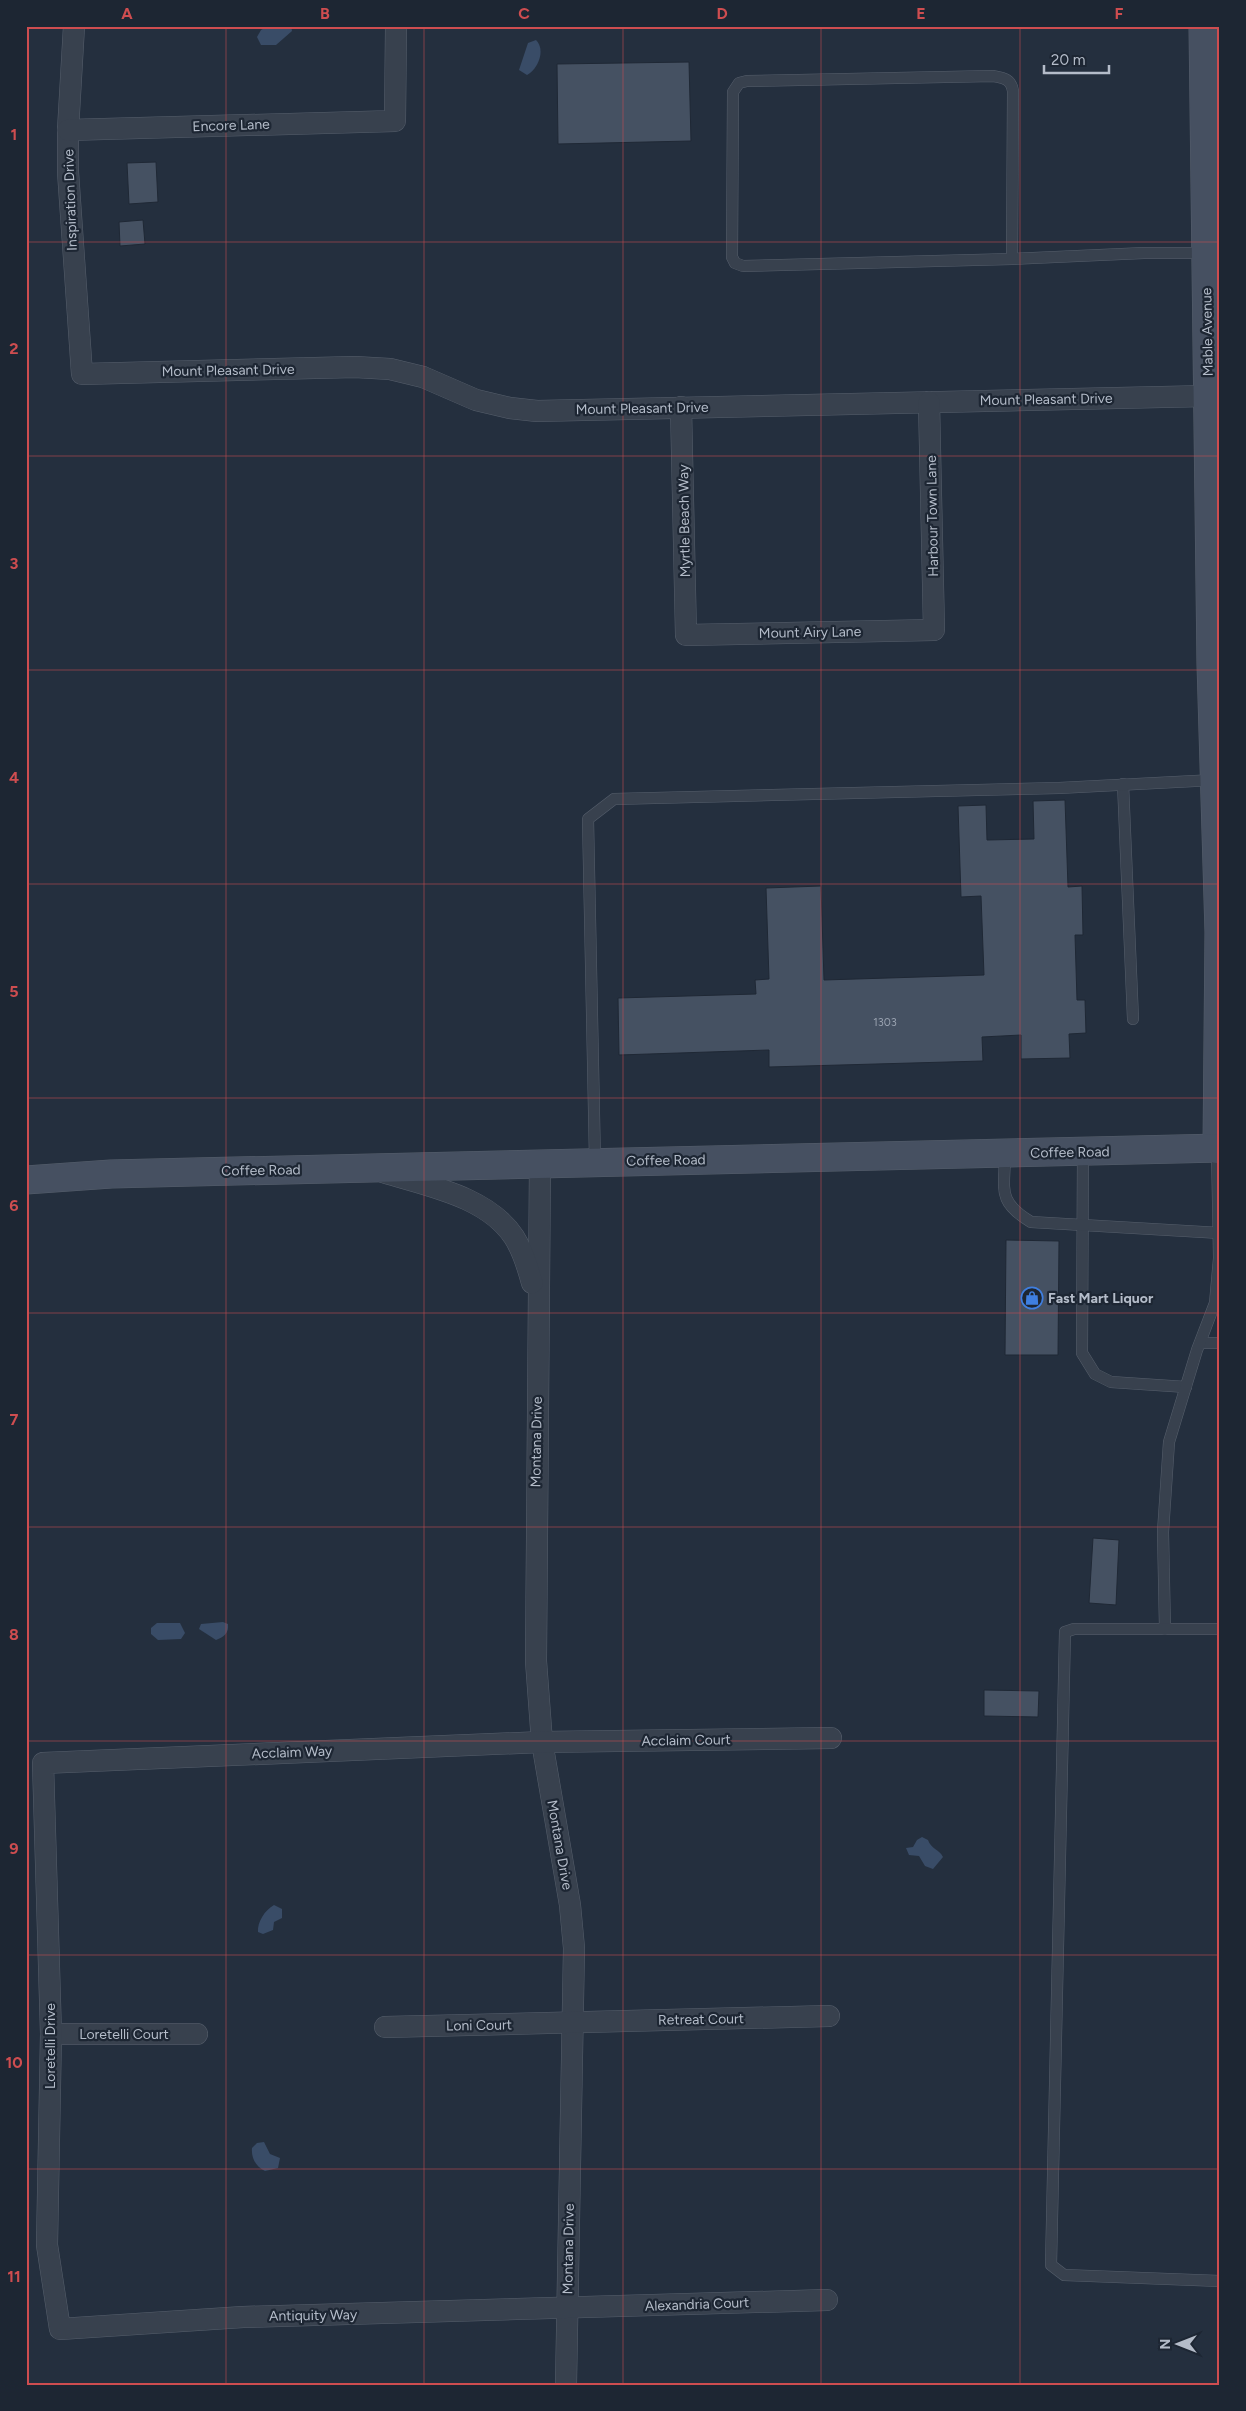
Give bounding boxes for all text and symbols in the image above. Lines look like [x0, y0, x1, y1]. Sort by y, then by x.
text: A [121, 4, 133, 23]
text: B [320, 4, 330, 23]
text: C [518, 4, 530, 23]
text: D [716, 4, 728, 23]
text: E [916, 4, 926, 23]
text: F [1115, 4, 1124, 23]
scale bar [1044, 42, 1108, 74]
text: 20 m [1051, 51, 1085, 69]
street label: Encore Lane [192, 116, 270, 135]
text: 1 [11, 125, 17, 144]
street label: Inspiration Drive [60, 148, 81, 251]
street label: Mable Avenue [1198, 287, 1217, 376]
text: 2 [9, 339, 19, 358]
street label: Mount Pleasant Drive [161, 361, 295, 380]
street label: Mount Pleasant Drive [979, 390, 1113, 409]
street label: Mount Pleasant Drive [575, 399, 709, 418]
street label: Harbour Town Lane [923, 455, 942, 577]
street label: Myrtle Beach Way [675, 464, 694, 578]
text: 3 [10, 554, 19, 573]
street label: Mount Airy Lane [759, 623, 862, 642]
text: 4 [9, 768, 19, 787]
text: 5 [9, 982, 19, 1001]
house number: 1303 [873, 1016, 897, 1029]
street label: Coffee Road [1030, 1143, 1110, 1162]
street label: Coffee Road [626, 1151, 706, 1170]
street label: Coffee Road [221, 1161, 301, 1180]
text: 6 [9, 1196, 19, 1215]
shop icon: Fast Mart Liquor [1020, 1286, 1044, 1310]
place label: Fast Mart Liquor [1048, 1290, 1154, 1307]
street label: Montana Drive [527, 1396, 546, 1488]
text: 7 [10, 1410, 19, 1429]
text: 8 [9, 1625, 19, 1644]
street label: Acclaim Court [641, 1731, 731, 1750]
street label: Acclaim Way [251, 1743, 333, 1762]
street label: Montana Drive [543, 1799, 576, 1892]
text: 9 [9, 1839, 19, 1858]
street label: Loretelli Drive [42, 2003, 59, 2089]
street label: Retreat Court [658, 2010, 744, 2029]
street label: Loni Court [446, 2016, 512, 2035]
street label: Loretelli Court [79, 2026, 169, 2043]
text: 10 [5, 2053, 23, 2072]
street label: Montana Drive [559, 2203, 578, 2295]
text: 11 [7, 2267, 21, 2286]
street label: Alexandria Court [645, 2294, 750, 2315]
street label: Antiquity Way [269, 2306, 358, 2325]
north arrow [1154, 2318, 1204, 2368]
text: N [1157, 2339, 1174, 2349]

